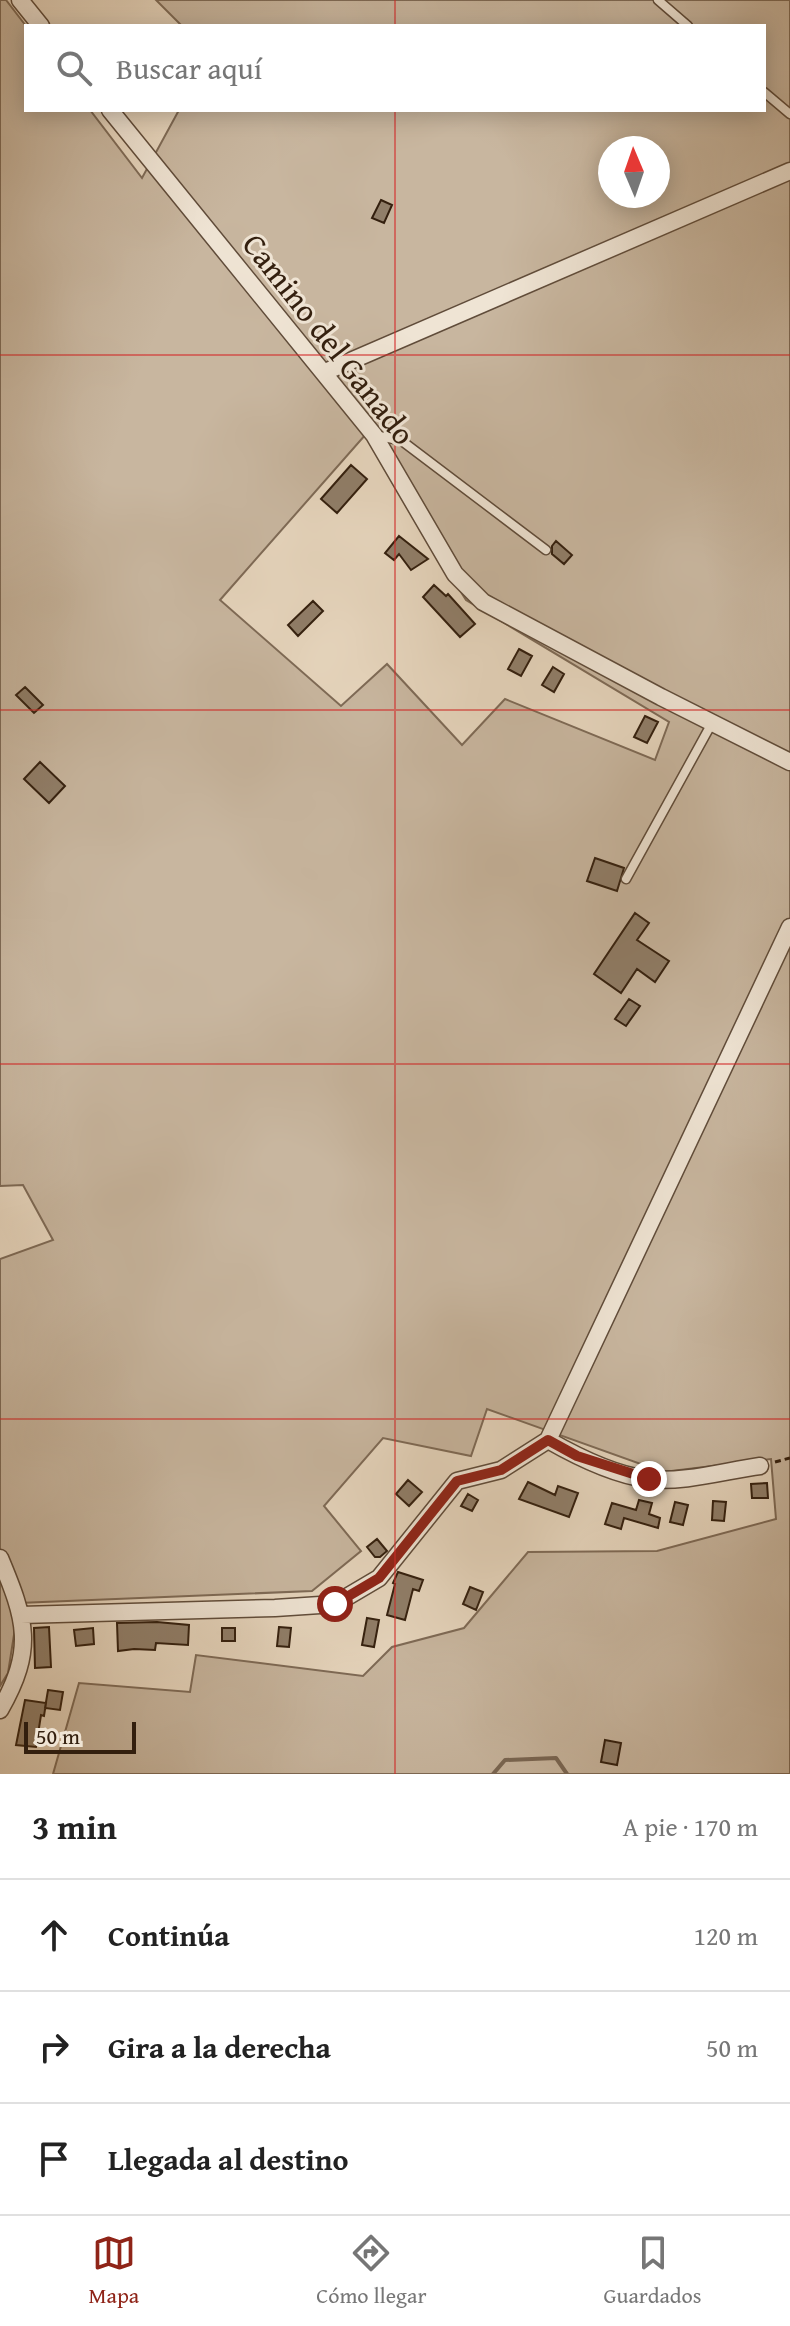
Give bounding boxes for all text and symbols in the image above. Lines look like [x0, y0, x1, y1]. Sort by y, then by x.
search box [24, 24, 766, 112]
icon: search [52, 46, 96, 90]
text: Buscar aquí [116, 46, 262, 90]
north arrow [598, 136, 670, 208]
street label: Camino del Ganado [232, 223, 427, 455]
route end [631, 1461, 667, 1497]
route start [317, 1586, 353, 1622]
scale bar [24, 1718, 136, 1754]
text: 50 m [36, 1720, 80, 1752]
text: 3 min [32, 1802, 117, 1851]
text: A pie · 170 m [623, 1807, 758, 1846]
icon: ahead [32, 1913, 76, 1957]
text: Continúa [108, 1913, 230, 1957]
text: 120 m [693, 1916, 758, 1955]
icon: right [32, 2025, 76, 2069]
text: Gira a la derecha [108, 2025, 331, 2069]
text: 50 m [706, 2028, 758, 2067]
icon: arrive [32, 2137, 76, 2181]
text: Llegada al destino [108, 2137, 349, 2181]
tab: Mapa [89, 2231, 139, 2311]
tab: Cómo llegar [316, 2231, 427, 2311]
tab: Guardados [604, 2231, 701, 2311]

